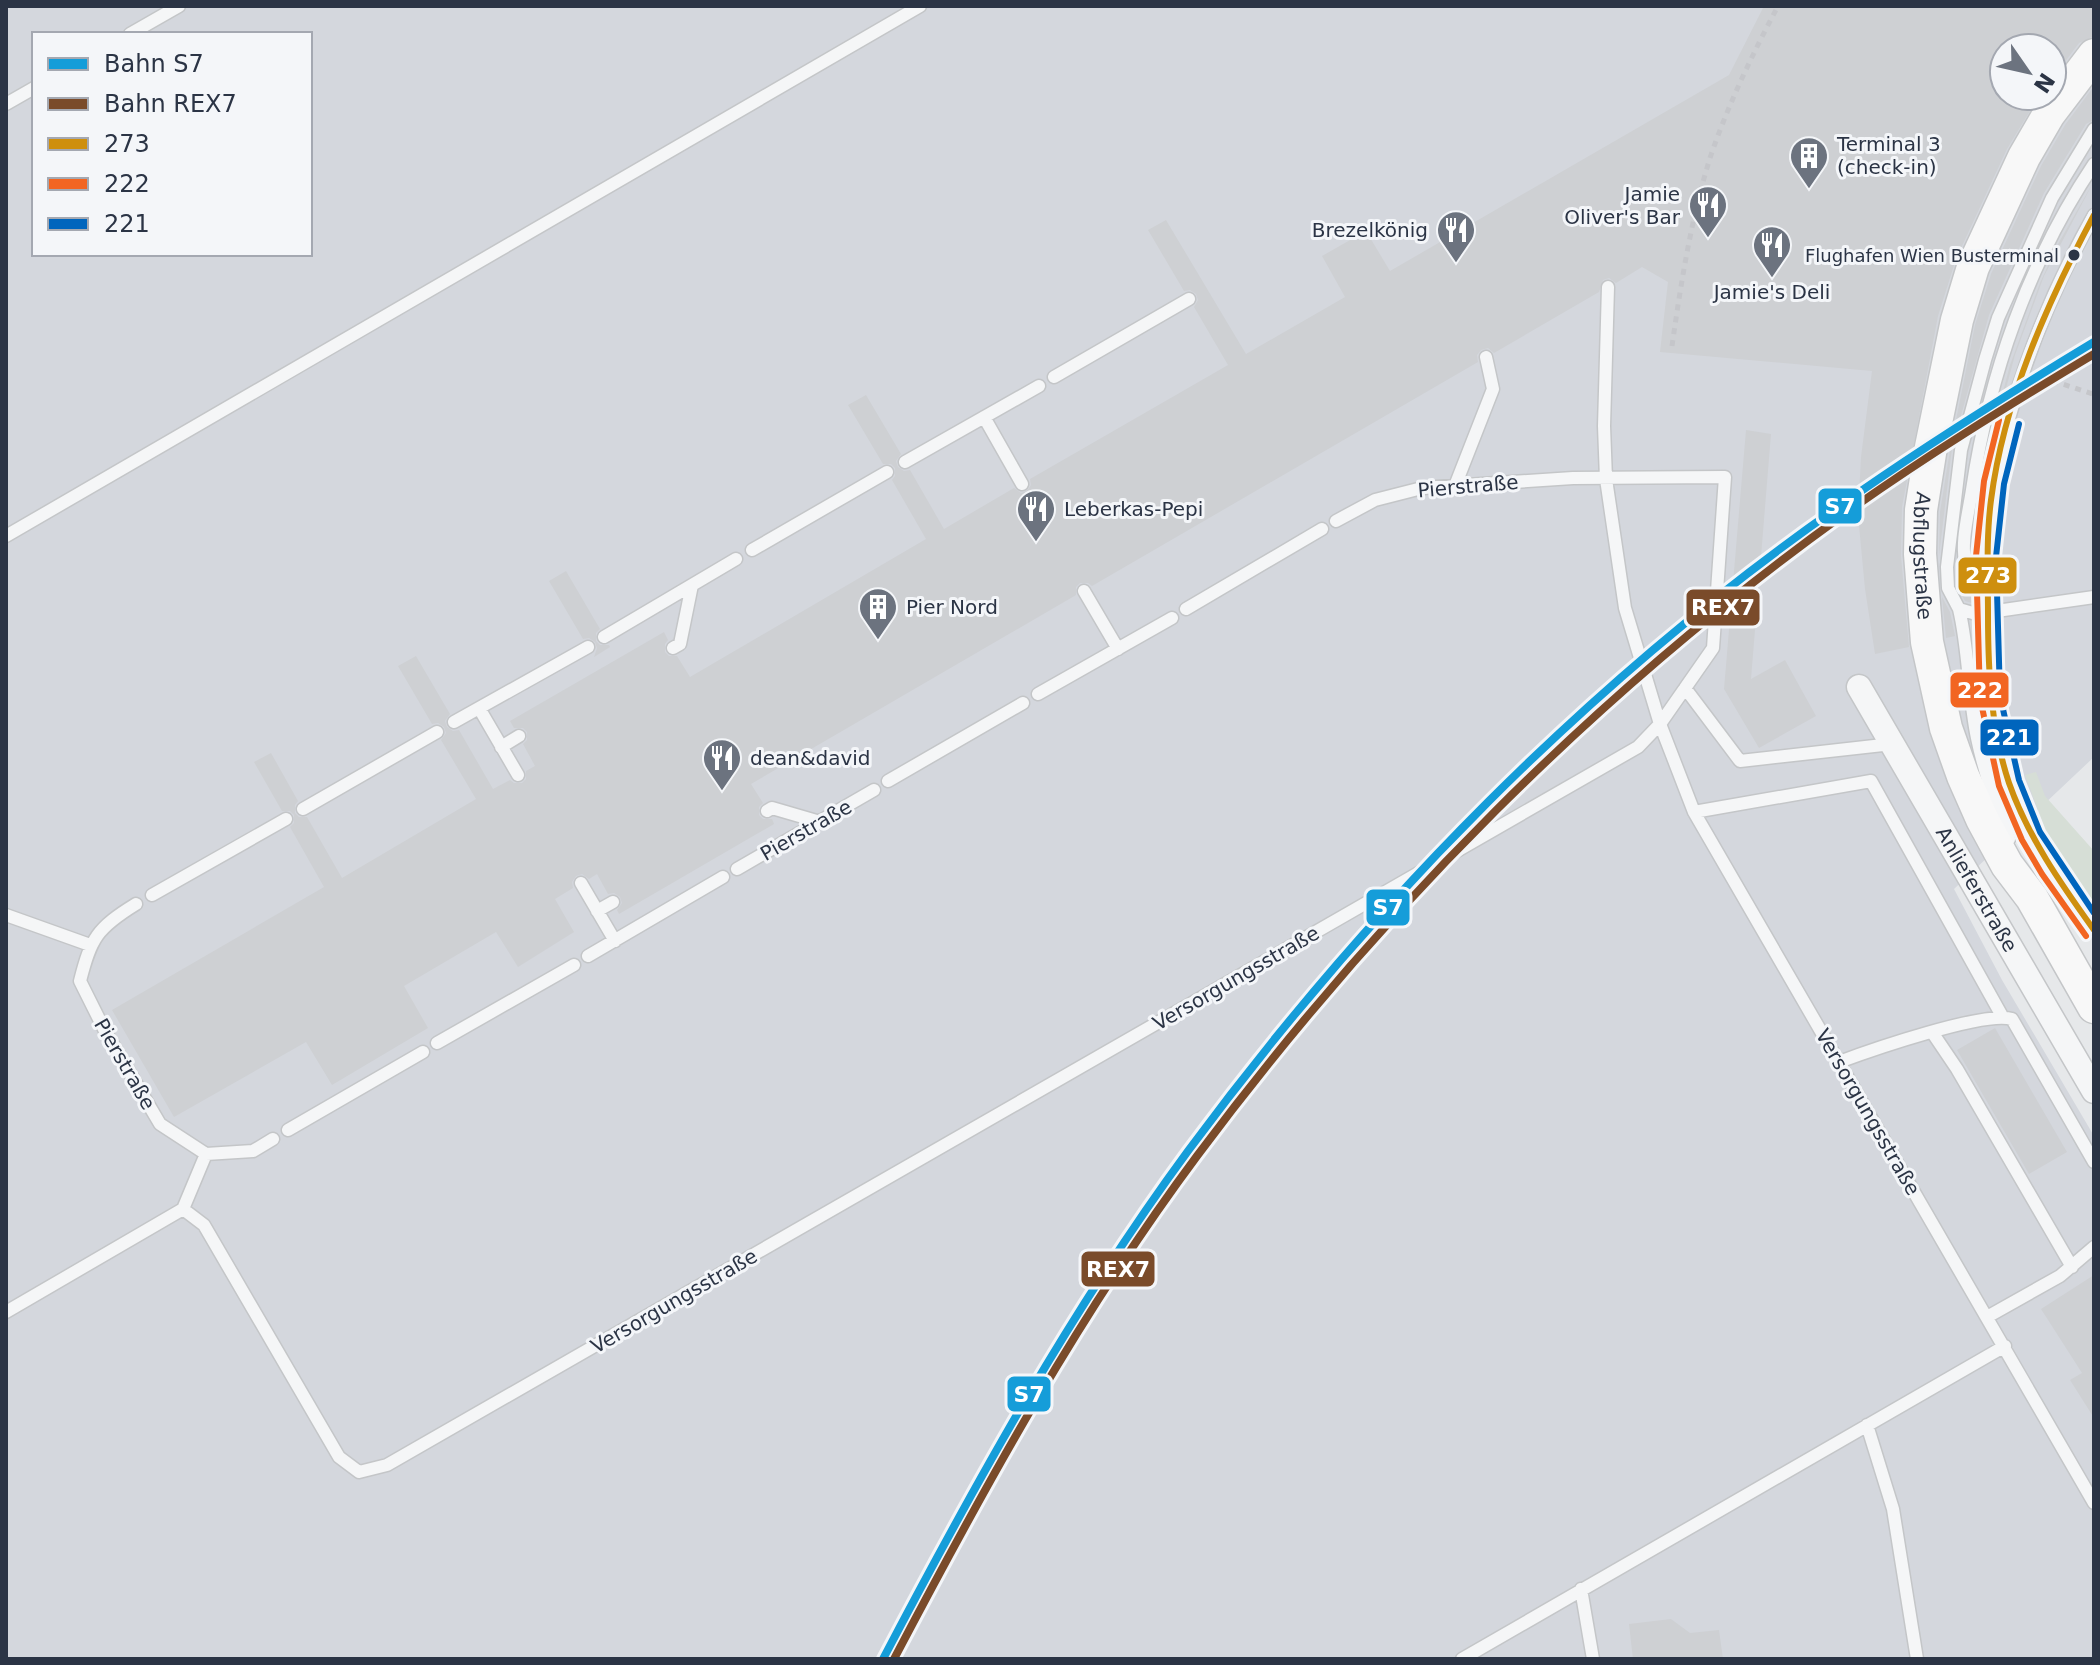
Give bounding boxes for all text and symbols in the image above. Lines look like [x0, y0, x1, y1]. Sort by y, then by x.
legend [32, 32, 312, 256]
north arrow [1988, 32, 2068, 112]
text: Bahn S7 [104, 50, 204, 78]
text: N [2029, 68, 2060, 98]
text: Bahn REX7 [104, 90, 237, 118]
text: 273 [104, 130, 150, 158]
place label: Terminal 3 (check-in) [1836, 132, 1941, 179]
building icon: Terminal 3 (check-in) [1788, 135, 1830, 190]
text: 222 [104, 170, 150, 198]
place label: Jamie Oliver's Bar [1564, 182, 1681, 229]
restaurant icon: Jamie Oliver's Bar [1687, 184, 1729, 239]
restaurant icon: Brezelkönig [1435, 209, 1477, 264]
text: 221 [104, 210, 150, 238]
place label: Brezelkönig [1312, 218, 1428, 242]
restaurant icon: Jamie's Deli [1751, 224, 1793, 279]
place label: Flughafen Wien Busterminal [1805, 245, 2059, 266]
marker: Flughafen Wien Busterminal [2066, 247, 2082, 263]
place label: Jamie's Deli [1712, 280, 1830, 304]
street label: Pierstraße [1416, 470, 1520, 502]
line badge: S7 [1817, 487, 1863, 525]
restaurant icon: Leberkas-Pepi [1015, 488, 1057, 543]
street label: Abflugstraße [1908, 490, 1937, 621]
text: S7 [1824, 494, 1856, 519]
place label: Leberkas-Pepi [1064, 497, 1203, 521]
line badge: 273 [1957, 556, 2018, 595]
text: 273 [1965, 563, 2011, 588]
building icon: Pier Nord [857, 586, 899, 641]
line badge: REX7 [1685, 588, 1761, 627]
place label: Pier Nord [906, 595, 998, 619]
text: REX7 [1691, 595, 1755, 620]
line badge: 222 [1949, 671, 2010, 709]
text: 222 [1957, 678, 2003, 703]
line badge: 221 [1979, 718, 2040, 757]
text: 221 [1986, 725, 2032, 750]
restaurant icon: dean&david [701, 737, 743, 792]
place label: dean&david [750, 746, 871, 770]
street label: Pierstraße [756, 794, 856, 866]
street label: Anlieferstraße [1931, 822, 2023, 956]
line badge: S7 [1365, 888, 1411, 927]
text: S7 [1372, 895, 1404, 920]
street label: Versorgungsstraße [1149, 921, 1323, 1035]
street label: Pierstraße [89, 1014, 161, 1114]
street label: Versorgungsstraße [1811, 1025, 1925, 1199]
street label: Versorgungsstraße [587, 1244, 761, 1358]
line badge: REX7 [1080, 1250, 1156, 1288]
text: REX7 [1086, 1257, 1150, 1282]
line badge: S7 [1006, 1375, 1052, 1413]
text: S7 [1013, 1382, 1045, 1407]

